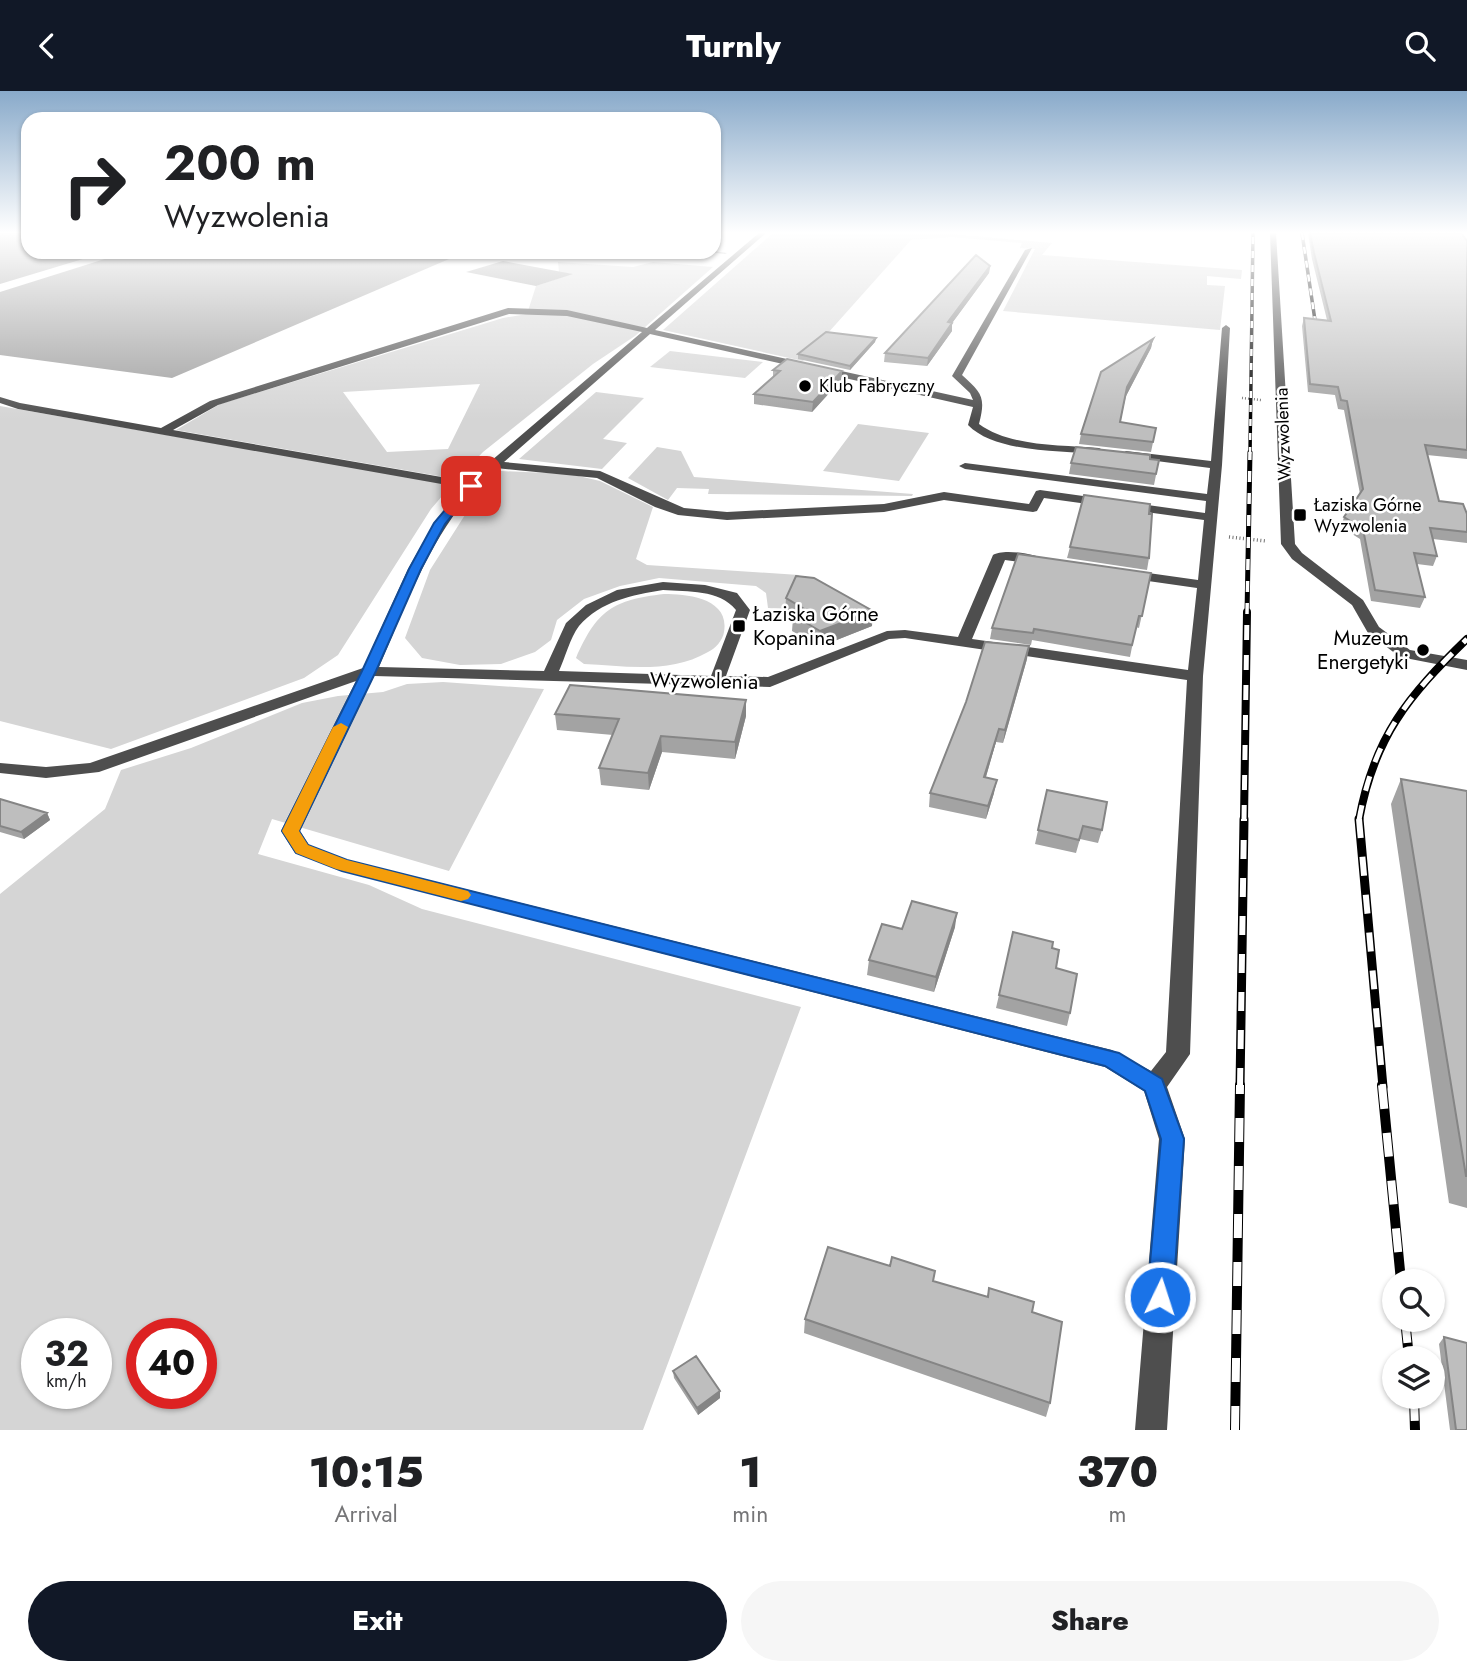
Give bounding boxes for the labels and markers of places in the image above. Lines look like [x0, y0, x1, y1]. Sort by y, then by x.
place label: Klub Fabryczny [819, 373, 934, 399]
marker: Klub Fabryczny [797, 378, 813, 394]
pin [441, 456, 501, 516]
place label: Łaziska Górne Wyzwolenia [1313, 492, 1422, 539]
marker: Łaziska Górne Wyzwolenia [1292, 507, 1308, 523]
place label: Łaziska Górne Kopanina [752, 599, 879, 653]
marker: Łaziska Górne Kopanina [731, 618, 747, 634]
place label: Muzeum Energetyki [1317, 623, 1409, 677]
marker: Muzeum Energetyki [1415, 642, 1431, 658]

